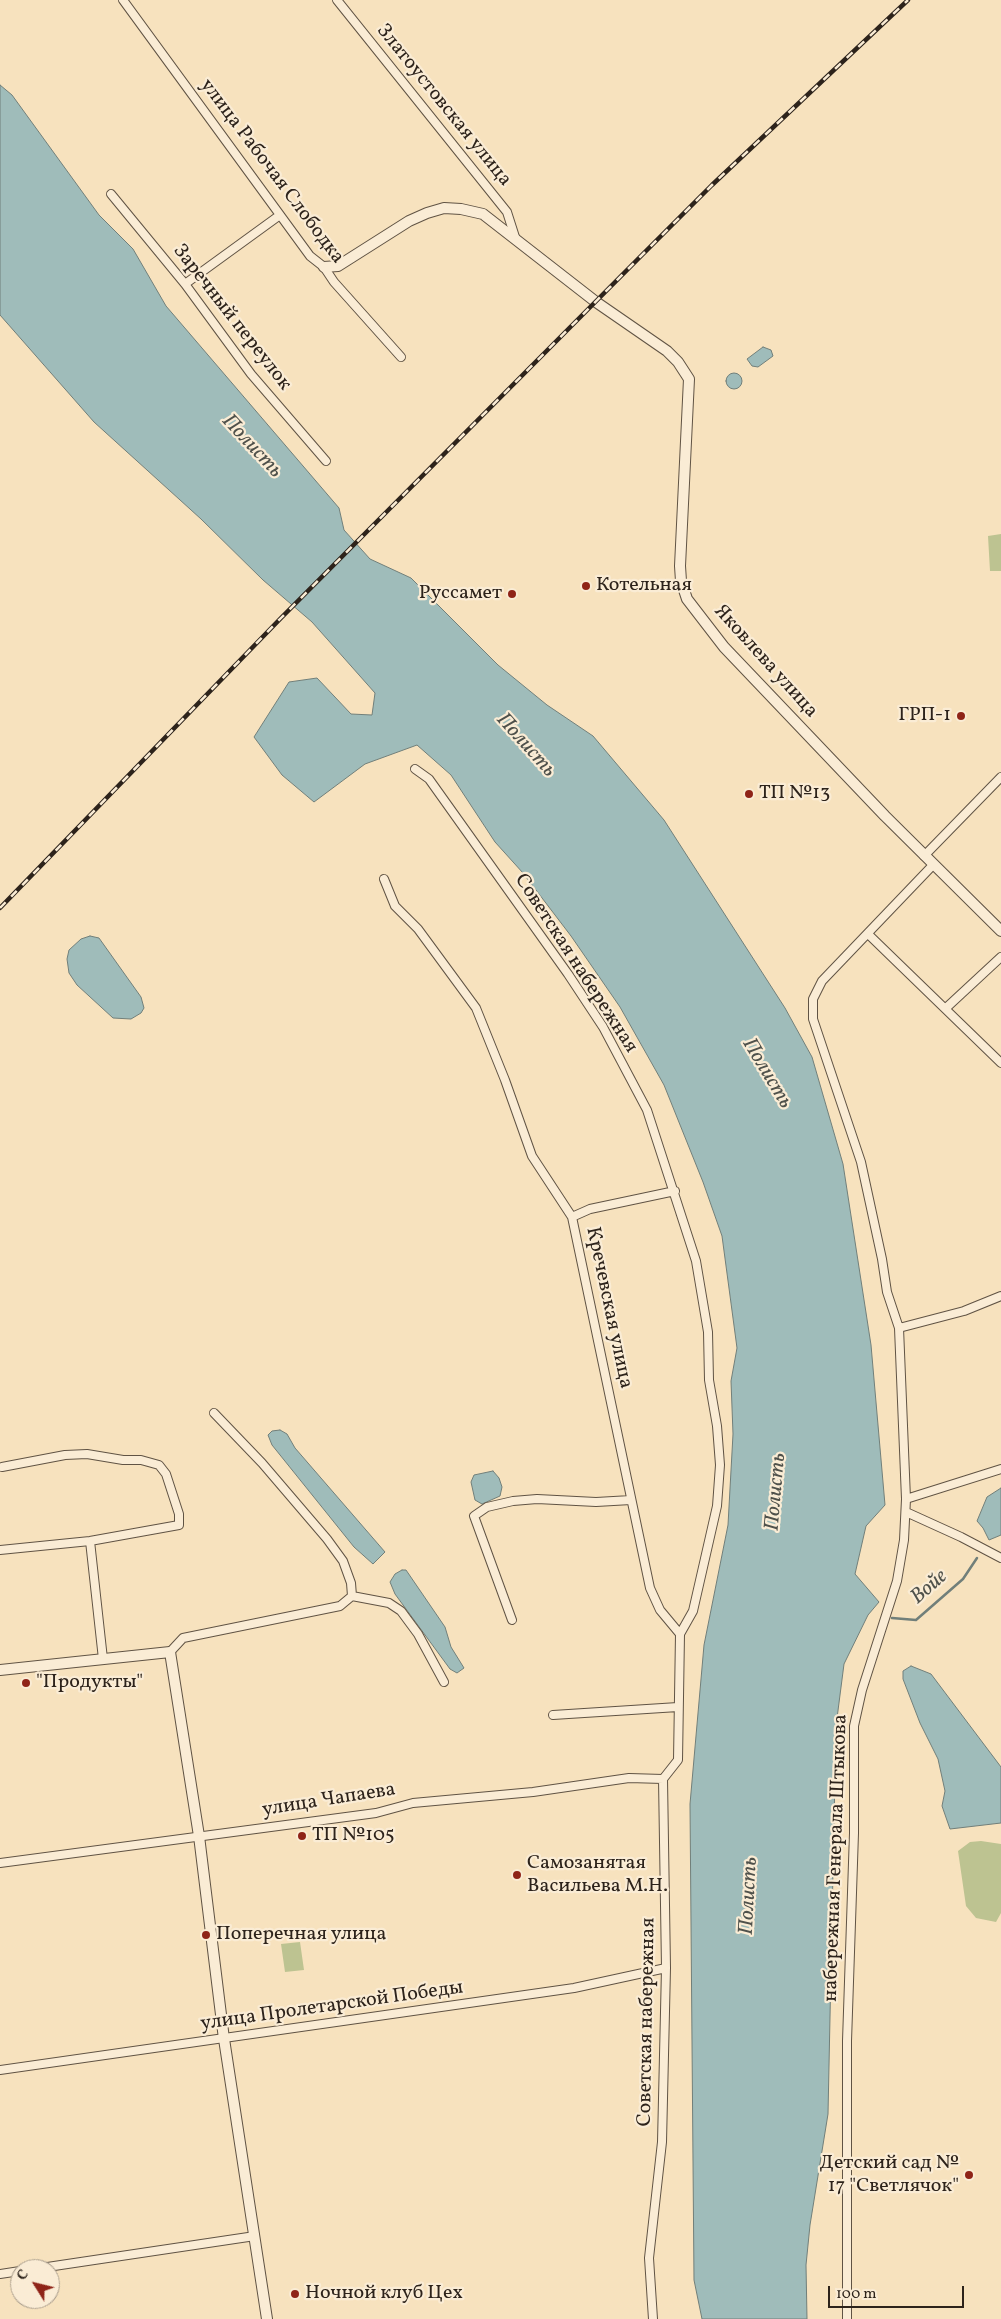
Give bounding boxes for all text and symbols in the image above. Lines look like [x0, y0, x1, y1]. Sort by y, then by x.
street label: Златоустовская улица [370, 20, 516, 192]
street label: улица Рабочая Слободка [194, 75, 348, 269]
street label: Заречный переулок [166, 240, 296, 396]
water label: Полисть [215, 410, 287, 484]
place label: Котельная [596, 574, 692, 598]
marker: Котельная [580, 580, 592, 592]
place label: Руссамет [419, 582, 502, 606]
marker: Руссамет [506, 588, 518, 600]
street label: Яковлева улица [708, 600, 822, 724]
place label: ГРП-1 [898, 704, 951, 728]
water label: Полисть [490, 709, 560, 783]
marker: ГРП-1 [955, 710, 967, 722]
place label: ТП №13 [759, 782, 830, 806]
marker: ТП №13 [743, 788, 755, 800]
street label: Советская набережная [508, 870, 642, 1058]
water label: Полисть [735, 1034, 797, 1114]
street label: Кречевская улица [579, 1225, 637, 1391]
water label: Полисть [761, 1452, 793, 1532]
water label: Войе [906, 1565, 954, 1611]
place label: "Продукты" [36, 1671, 143, 1695]
marker: "Продукты" [20, 1677, 32, 1689]
street label: набережная Генерала Штыкова [820, 1714, 854, 2002]
street label: улица Чапаева [261, 1779, 397, 1823]
place label: ТП №105 [312, 1824, 395, 1848]
marker: ТП №105 [296, 1830, 308, 1842]
place label: Самозанятая Васильева М.Н. [527, 1852, 668, 1899]
water label: Полисть [735, 1857, 765, 1935]
marker: Самозанятая Васильева М.Н. [511, 1869, 523, 1881]
street label: Советская набережная [634, 1917, 662, 2127]
place label: Поперечная улица [216, 1923, 387, 1947]
marker: Поперечная улица [200, 1929, 212, 1941]
street label: улица Пролетарской Победы [199, 1977, 465, 2037]
place label: Детский сад № 17 "Светлячок" [820, 2152, 959, 2199]
marker: Детский сад № 17 "Светлячок" [963, 2169, 975, 2181]
north arrow [10, 2259, 60, 2309]
text: С [13, 2266, 34, 2285]
scale bar [831, 2276, 967, 2308]
place label: Ночной клуб Цех [305, 2282, 463, 2306]
text: 100 m [836, 2284, 876, 2305]
marker: Ночной клуб Цех [289, 2288, 301, 2300]

